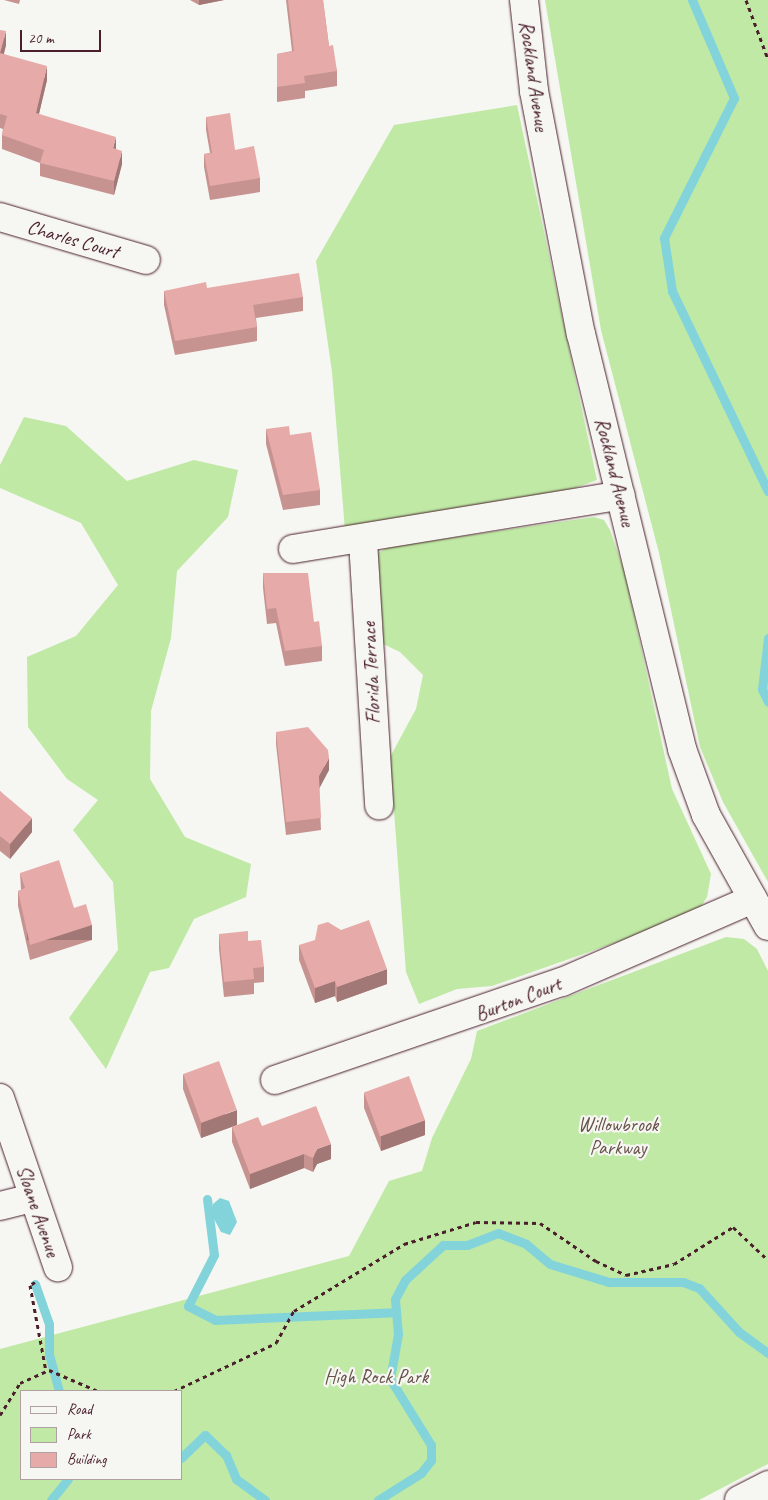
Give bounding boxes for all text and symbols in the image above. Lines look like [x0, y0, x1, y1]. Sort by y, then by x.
street label: Rockland Avenue [514, 19, 554, 133]
scale bar [22, 20, 104, 52]
text: 20 m [28, 29, 54, 48]
street label: Charles Court [25, 215, 121, 263]
street label: Rockland Avenue [590, 415, 640, 529]
street label: Florida Terrace [356, 621, 386, 725]
street label: Burton Court [472, 972, 564, 1026]
park label: Willowbrook Parkway [578, 1113, 658, 1160]
street label: Sloane Avenue [11, 1162, 65, 1260]
park label: High Rock Park [324, 1364, 428, 1388]
legend [20, 1390, 182, 1480]
text: Road [67, 1400, 92, 1419]
text: Park [67, 1425, 91, 1444]
text: Building [67, 1450, 106, 1469]

